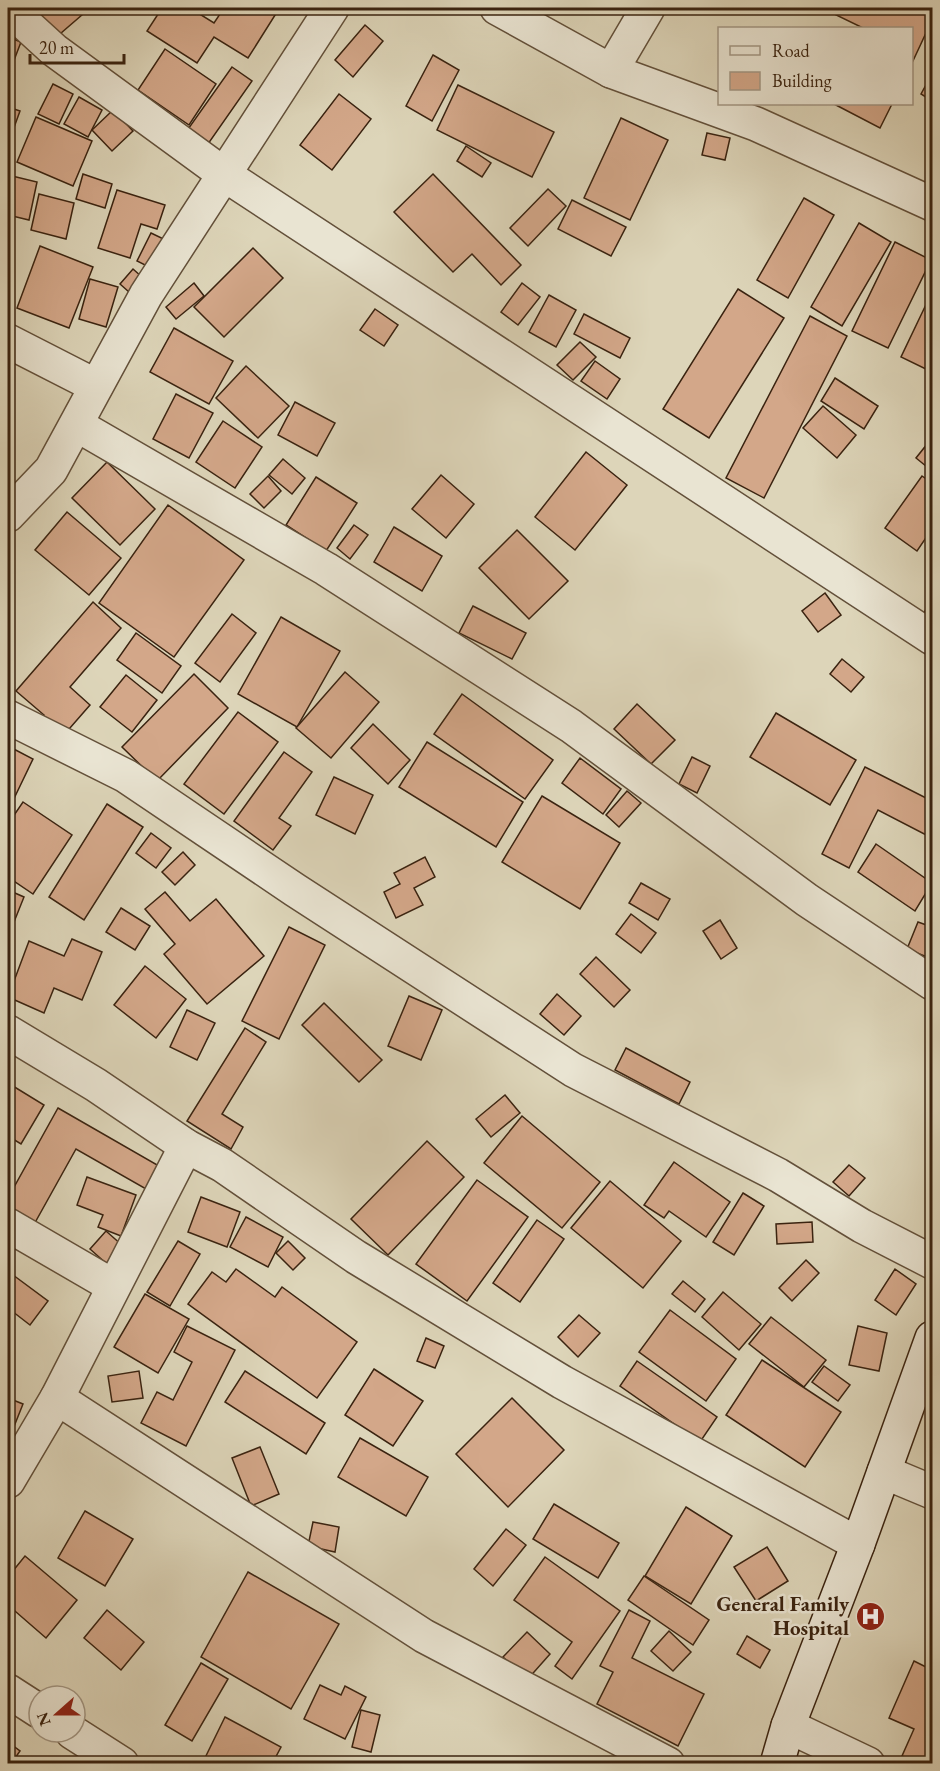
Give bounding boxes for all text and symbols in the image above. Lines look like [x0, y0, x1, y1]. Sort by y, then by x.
scale bar [30, 27, 124, 65]
legend [718, 27, 913, 105]
text: 20 m [39, 36, 74, 59]
text: Road [772, 39, 811, 62]
text: Building [772, 69, 832, 92]
place label: General Family Hospital [716, 1590, 850, 1641]
hospital icon: General Family Hospital [854, 1600, 886, 1632]
north arrow [27, 1684, 87, 1744]
text: N [31, 1709, 56, 1729]

